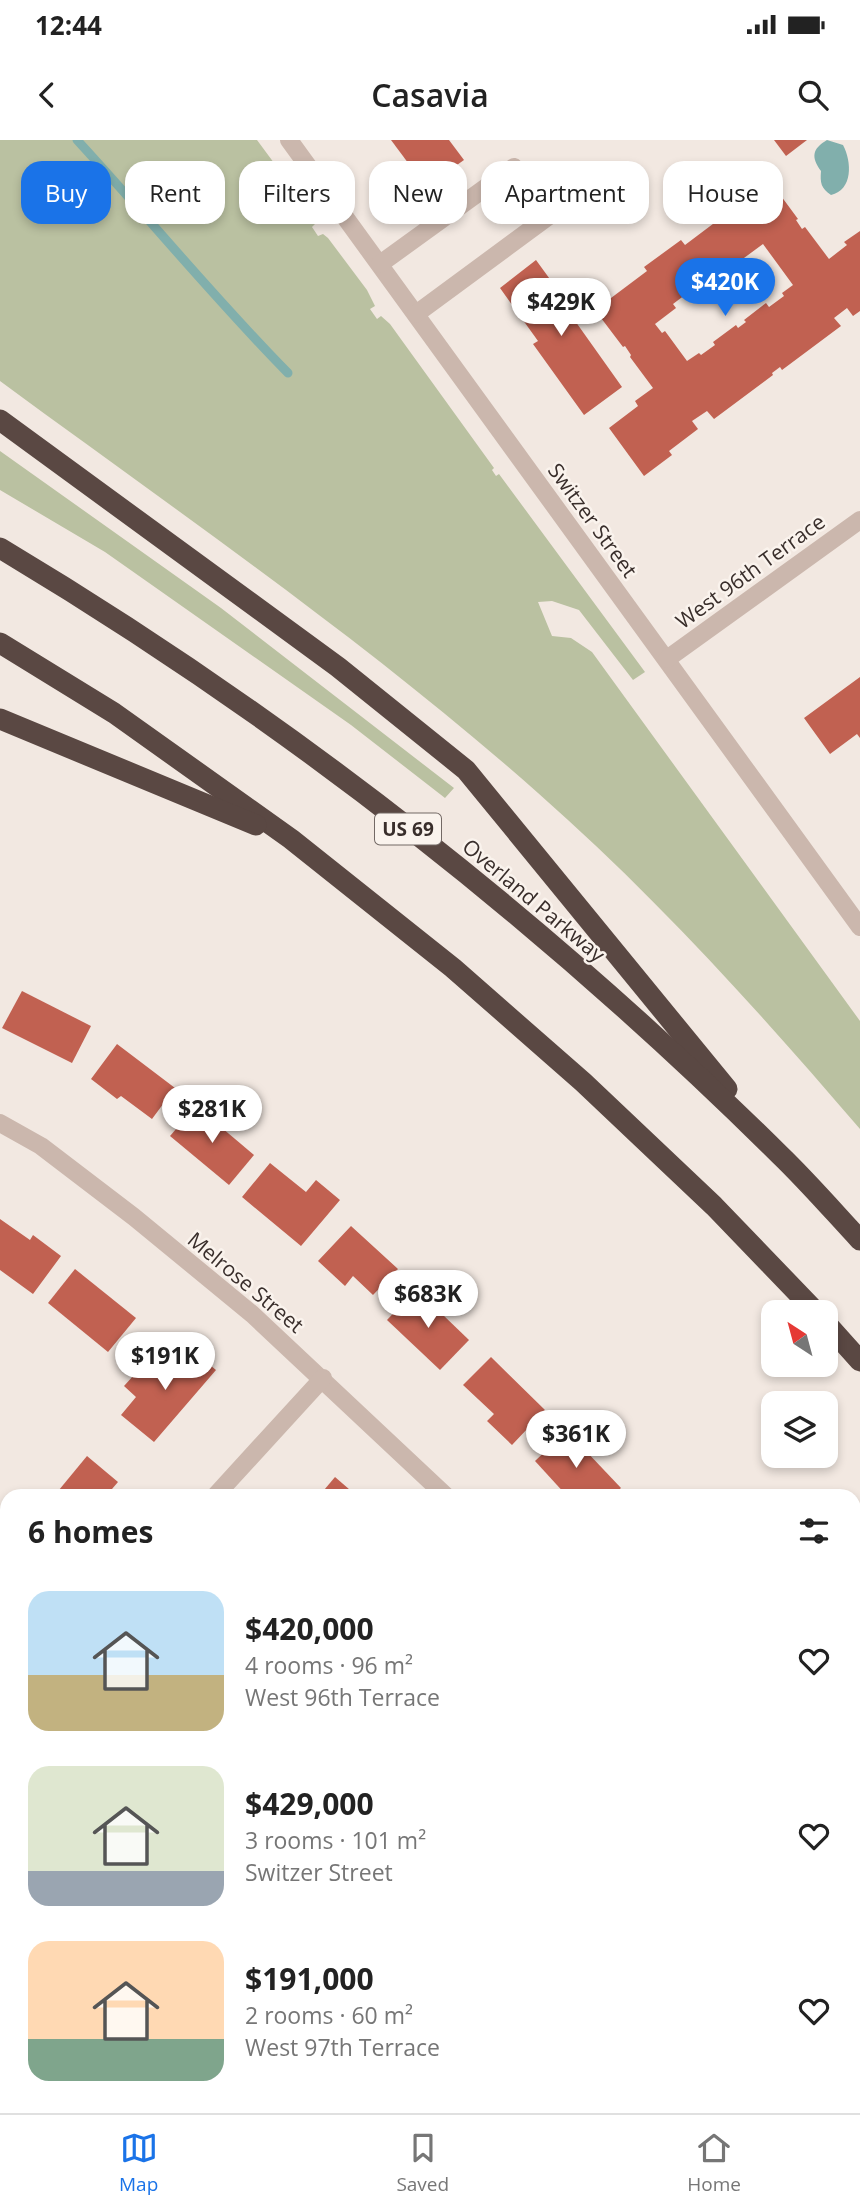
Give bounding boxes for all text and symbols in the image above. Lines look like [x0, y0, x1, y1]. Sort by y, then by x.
text: 12:44 [35, 7, 102, 43]
text: Casavia [371, 73, 489, 116]
icon: back [28, 76, 66, 114]
icon: search [794, 76, 832, 114]
chip: Buy [21, 161, 111, 224]
chip: Rent [125, 161, 225, 224]
chip: Filters [239, 161, 355, 224]
chip: New [369, 161, 467, 224]
chip: Apartment [481, 161, 649, 224]
chip: House [663, 161, 783, 224]
pin: $420K [676, 258, 774, 318]
text: $420K [691, 265, 759, 297]
pin: $429K [512, 278, 610, 338]
text: $429K [527, 285, 595, 317]
street label: Switzer Street [542, 457, 644, 583]
street label: West 96th Terrace [670, 507, 830, 635]
road number: US 69 [375, 814, 441, 844]
street label: Overland Parkway [457, 832, 611, 968]
pin: $281K [163, 1086, 261, 1145]
text: $281K [178, 1092, 246, 1124]
street label: Melrose Street [182, 1225, 310, 1339]
pin: $683K [379, 1270, 477, 1330]
text: $683K [394, 1277, 462, 1309]
north arrow [761, 1300, 838, 1377]
map controls [761, 1300, 838, 1468]
pin: $191K [116, 1332, 214, 1392]
text: $191K [131, 1339, 199, 1371]
button: layers [761, 1391, 838, 1468]
pin: $361K [527, 1410, 625, 1470]
text: $361K [542, 1417, 610, 1449]
text: 6 homes [28, 1511, 153, 1552]
icon: filters [795, 1512, 833, 1550]
text: $420,000 [245, 1608, 374, 1649]
icon: home [84, 1619, 168, 1703]
icon: heart [795, 1642, 833, 1680]
text: 4 rooms · 96 m² [245, 1649, 413, 1681]
text: West 96th Terrace [245, 1681, 440, 1713]
text: $429,000 [245, 1783, 374, 1824]
icon: home [84, 1794, 168, 1878]
icon: heart [795, 1817, 833, 1855]
text: 3 rooms · 101 m² [245, 1824, 426, 1856]
text: Switzer Street [245, 1856, 393, 1888]
text: $191,000 [245, 1958, 374, 1999]
icon: home [84, 1969, 168, 2053]
icon: heart [795, 1992, 833, 2030]
text: 2 rooms · 60 m² [245, 1999, 413, 2031]
text: West 97th Terrace [245, 2031, 440, 2063]
tab: Map [119, 2129, 158, 2197]
tab: Saved [396, 2129, 449, 2197]
tab: Home [687, 2129, 741, 2197]

